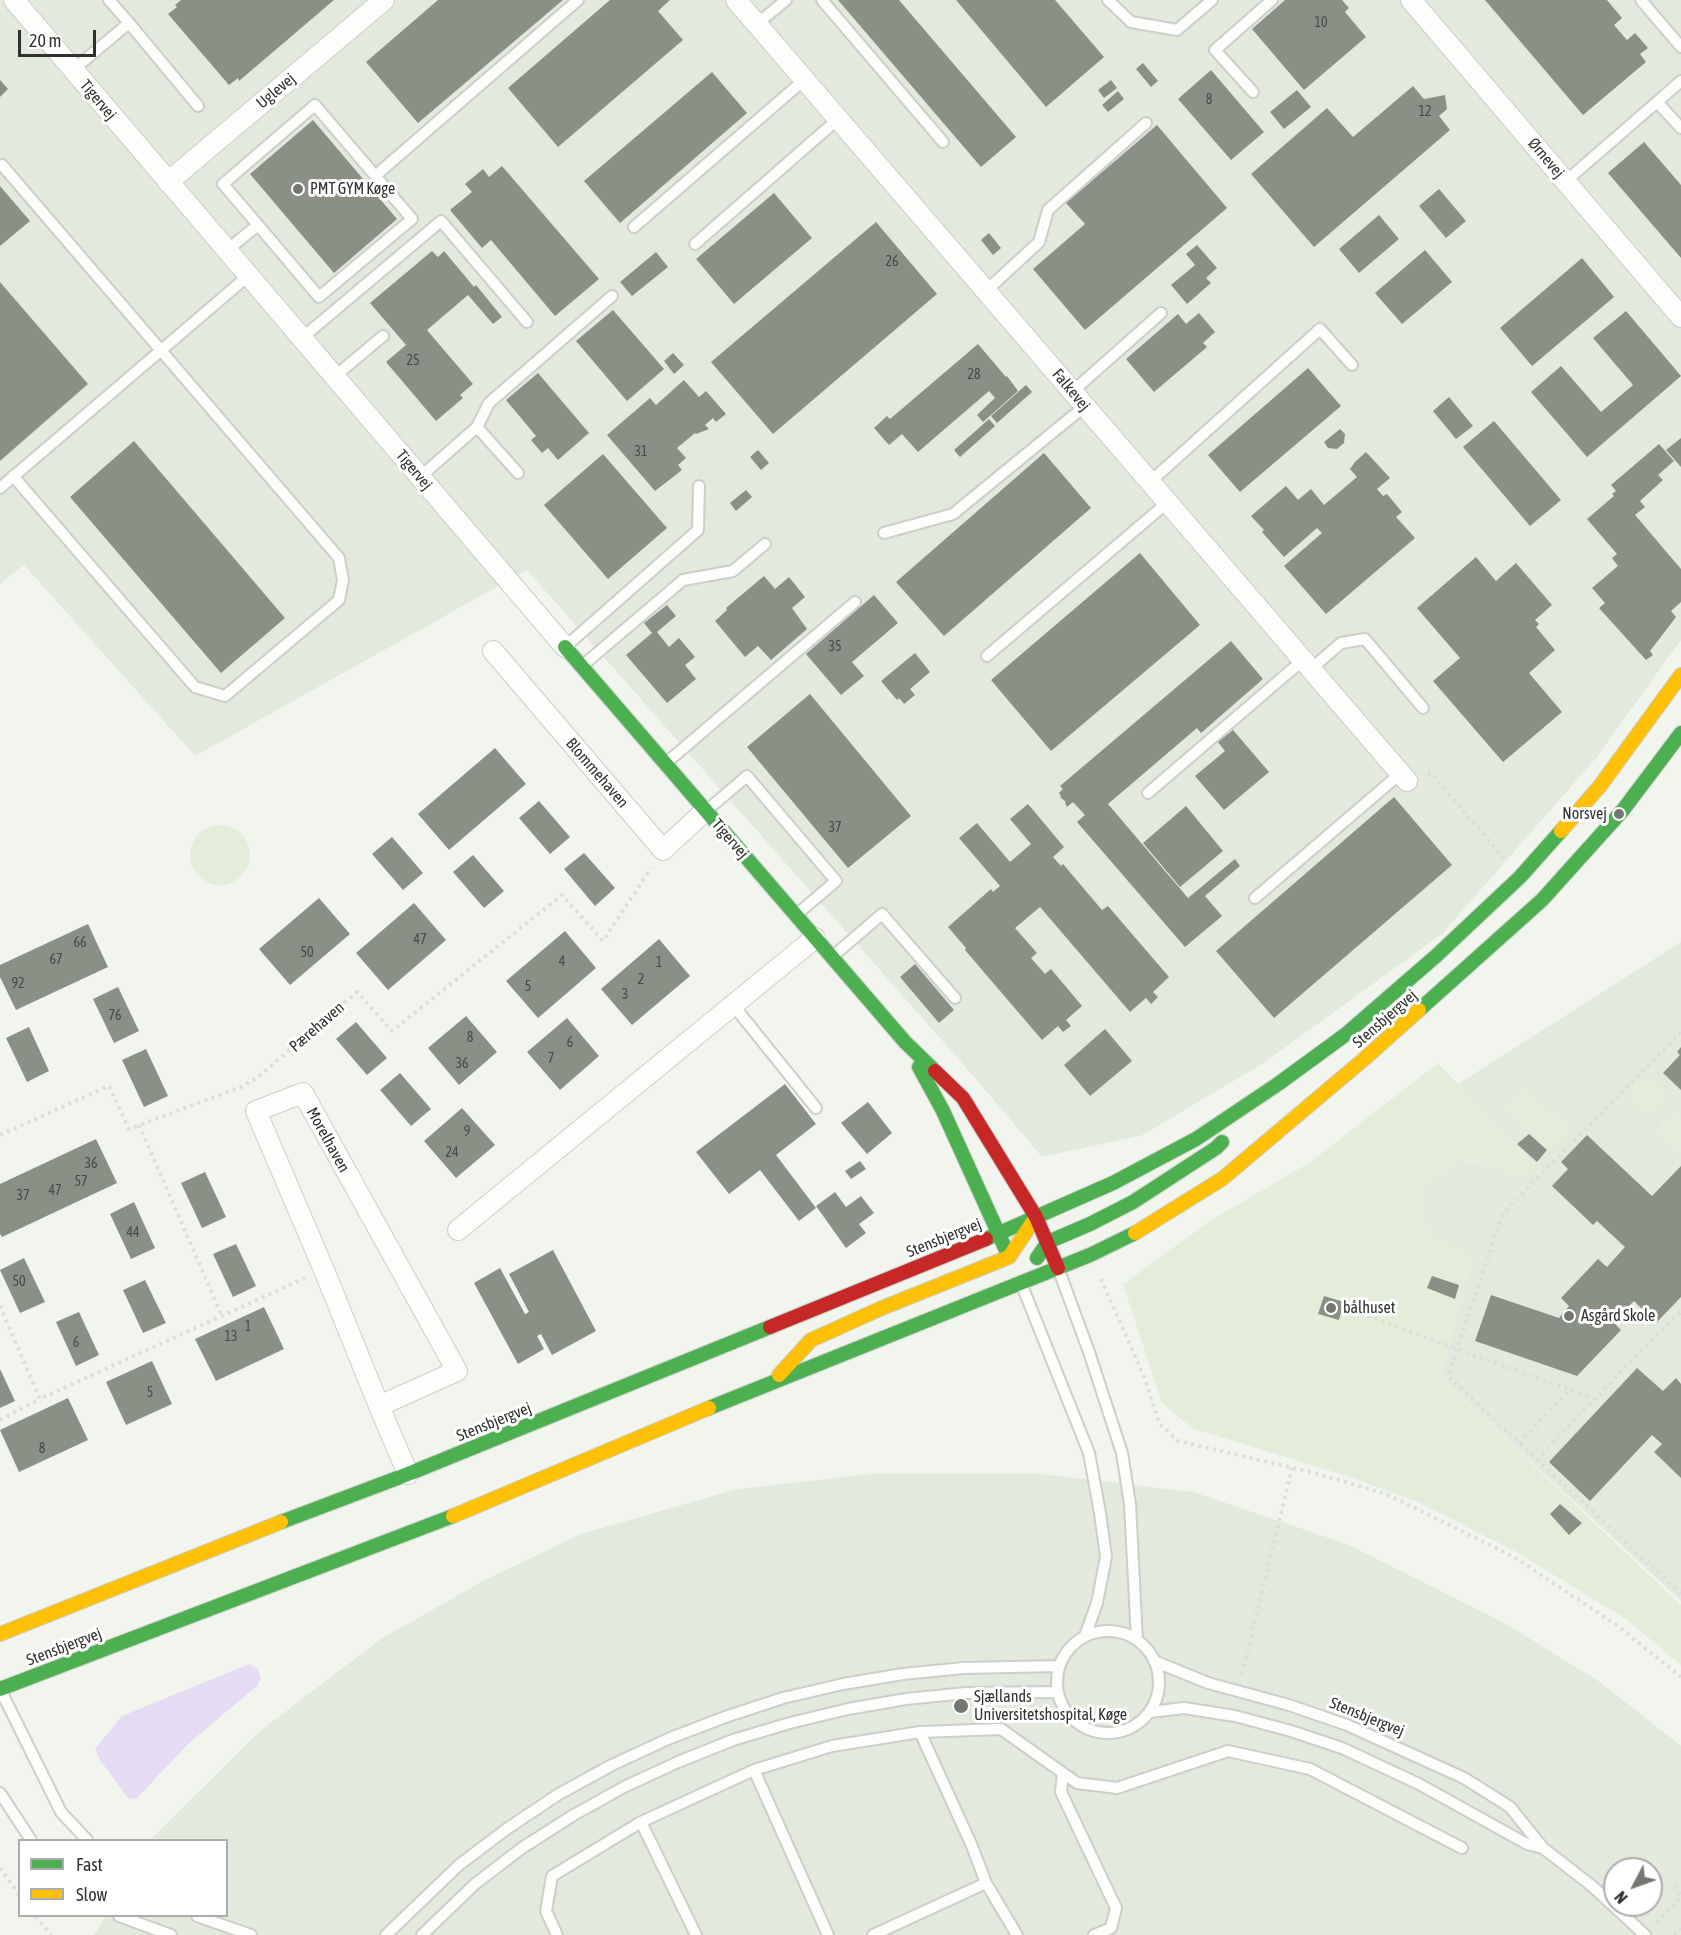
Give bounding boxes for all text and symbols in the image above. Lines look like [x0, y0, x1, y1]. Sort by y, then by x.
house number: 10 [1314, 15, 1328, 31]
scale bar [21, 18, 99, 56]
text: 20 m [29, 30, 61, 51]
street label: Uglevej [253, 69, 299, 113]
street label: Tigervej [76, 76, 120, 124]
house number: 8 [1206, 92, 1212, 108]
house number: 12 [1418, 104, 1432, 120]
street label: Ørnevej [1524, 134, 1568, 182]
place label: PMT GYM Køge [310, 179, 395, 199]
marker: PMT GYM Køge [291, 182, 305, 196]
house number: 26 [885, 254, 899, 270]
house number: 25 [406, 353, 420, 369]
street label: Falkevej [1048, 365, 1094, 415]
house number: 28 [967, 367, 981, 383]
house number: 31 [634, 444, 648, 460]
street label: Tigervej [392, 446, 436, 494]
house number: 35 [828, 639, 842, 655]
street label: Blommehaven [561, 734, 633, 812]
place label: Norsvej [1562, 804, 1607, 824]
marker: Norsvej [1612, 807, 1626, 821]
street label: Tigervej [708, 815, 752, 863]
house number: 37 [828, 820, 842, 836]
house number: 47 [413, 932, 427, 948]
house number: 66 [73, 935, 87, 951]
house number: 50 [300, 945, 314, 961]
house number: 67 [49, 952, 63, 968]
house number: 4 [559, 954, 565, 970]
house number: 1 [656, 955, 662, 971]
house number: 2 [638, 972, 644, 988]
house number: 92 [11, 976, 25, 992]
house number: 5 [525, 979, 531, 995]
street label: Stensbjergvej [1349, 986, 1421, 1052]
house number: 3 [622, 987, 628, 1003]
street label: Pærehaven [286, 998, 348, 1056]
house number: 76 [108, 1008, 122, 1024]
house number: 8 [467, 1030, 473, 1046]
house number: 6 [567, 1035, 573, 1051]
house number: 7 [548, 1051, 554, 1067]
house number: 36 [455, 1056, 469, 1072]
street label: Morelhaven [302, 1104, 354, 1176]
house number: 9 [464, 1124, 470, 1140]
house number: 24 [445, 1145, 459, 1161]
house number: 36 [84, 1156, 98, 1172]
house number: 57 [74, 1174, 88, 1190]
house number: 47 [48, 1183, 62, 1199]
house number: 37 [16, 1188, 30, 1204]
street label: Stensbjergvej [904, 1214, 984, 1262]
house number: 44 [126, 1225, 140, 1241]
house number: 50 [12, 1274, 26, 1290]
place label: bålhuset [1343, 1298, 1395, 1318]
marker: bålhuset [1324, 1301, 1338, 1315]
place label: Asgård Skole [1581, 1306, 1655, 1326]
marker: Asgård Skole [1562, 1309, 1576, 1323]
house number: 1 [245, 1319, 251, 1335]
house number: 13 [224, 1329, 238, 1345]
house number: 6 [73, 1335, 79, 1351]
house number: 5 [147, 1385, 153, 1401]
street label: Stensbjergvej [454, 1398, 534, 1446]
house number: 8 [39, 1441, 45, 1457]
street label: Stensbjergvej [24, 1624, 104, 1670]
place label: Sjællands Universitetshospital, Køge [974, 1687, 1127, 1725]
street label: Stensbjergvej [1327, 1693, 1407, 1741]
marker: Sjællands Universitetshospital, Køge [952, 1697, 970, 1715]
legend [18, 1839, 228, 1917]
text: Fast [76, 1854, 103, 1875]
north arrow [1603, 1857, 1663, 1917]
text: Slow [76, 1884, 107, 1905]
text: N [1611, 1888, 1631, 1907]

